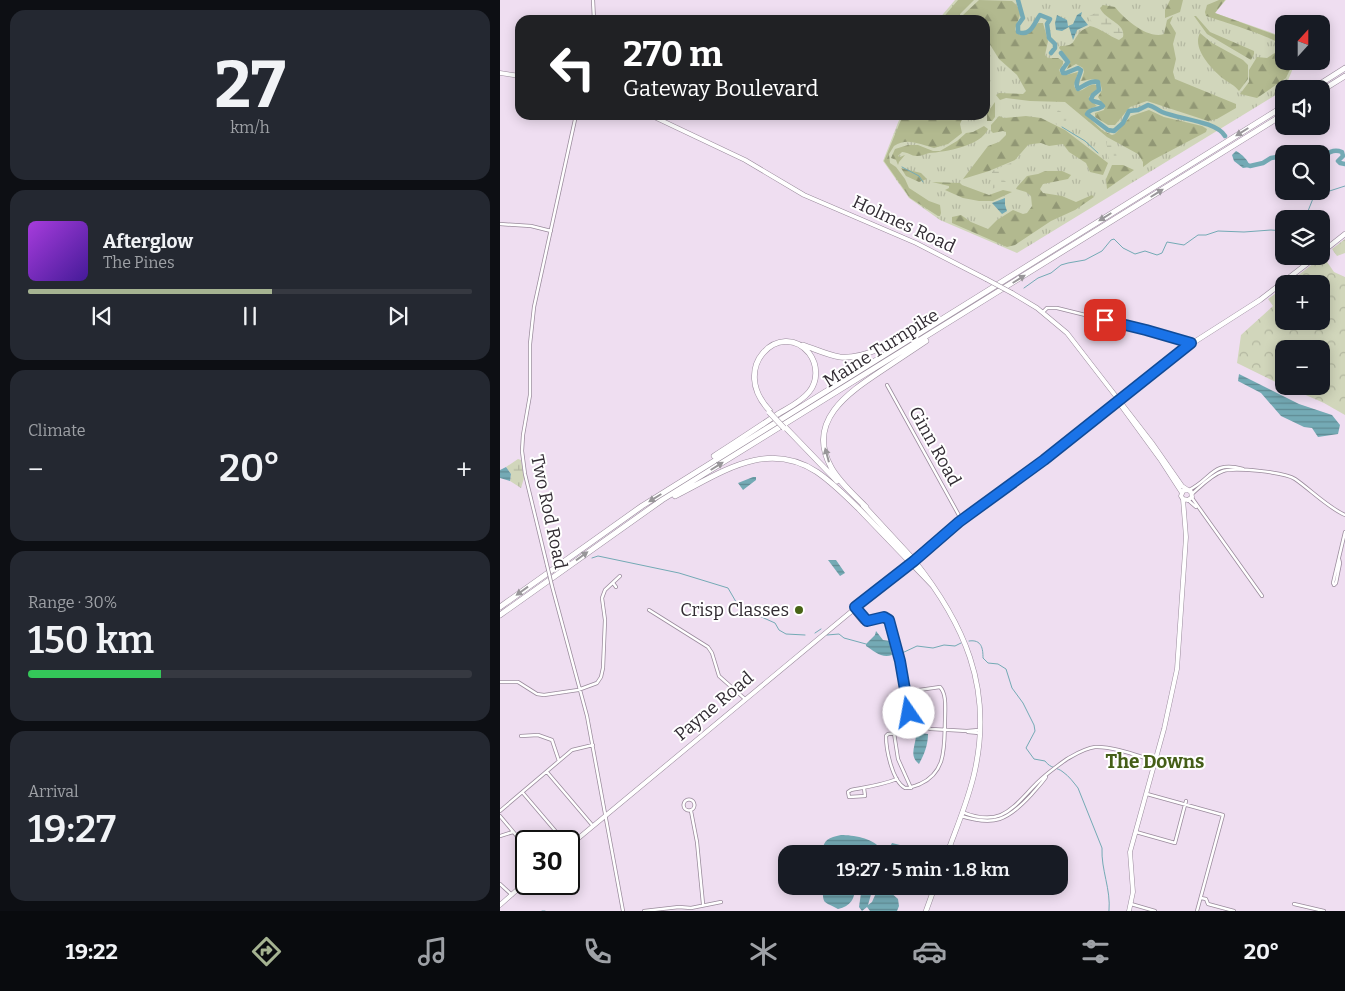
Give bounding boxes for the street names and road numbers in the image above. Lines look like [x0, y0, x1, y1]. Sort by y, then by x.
street label: Holmes Road [849, 191, 959, 258]
street label: Maine Turnpike [819, 304, 943, 392]
street label: Ginn Road [904, 402, 966, 490]
street label: Two Rod Road [526, 453, 572, 572]
street label: Payne Road [670, 666, 758, 745]

